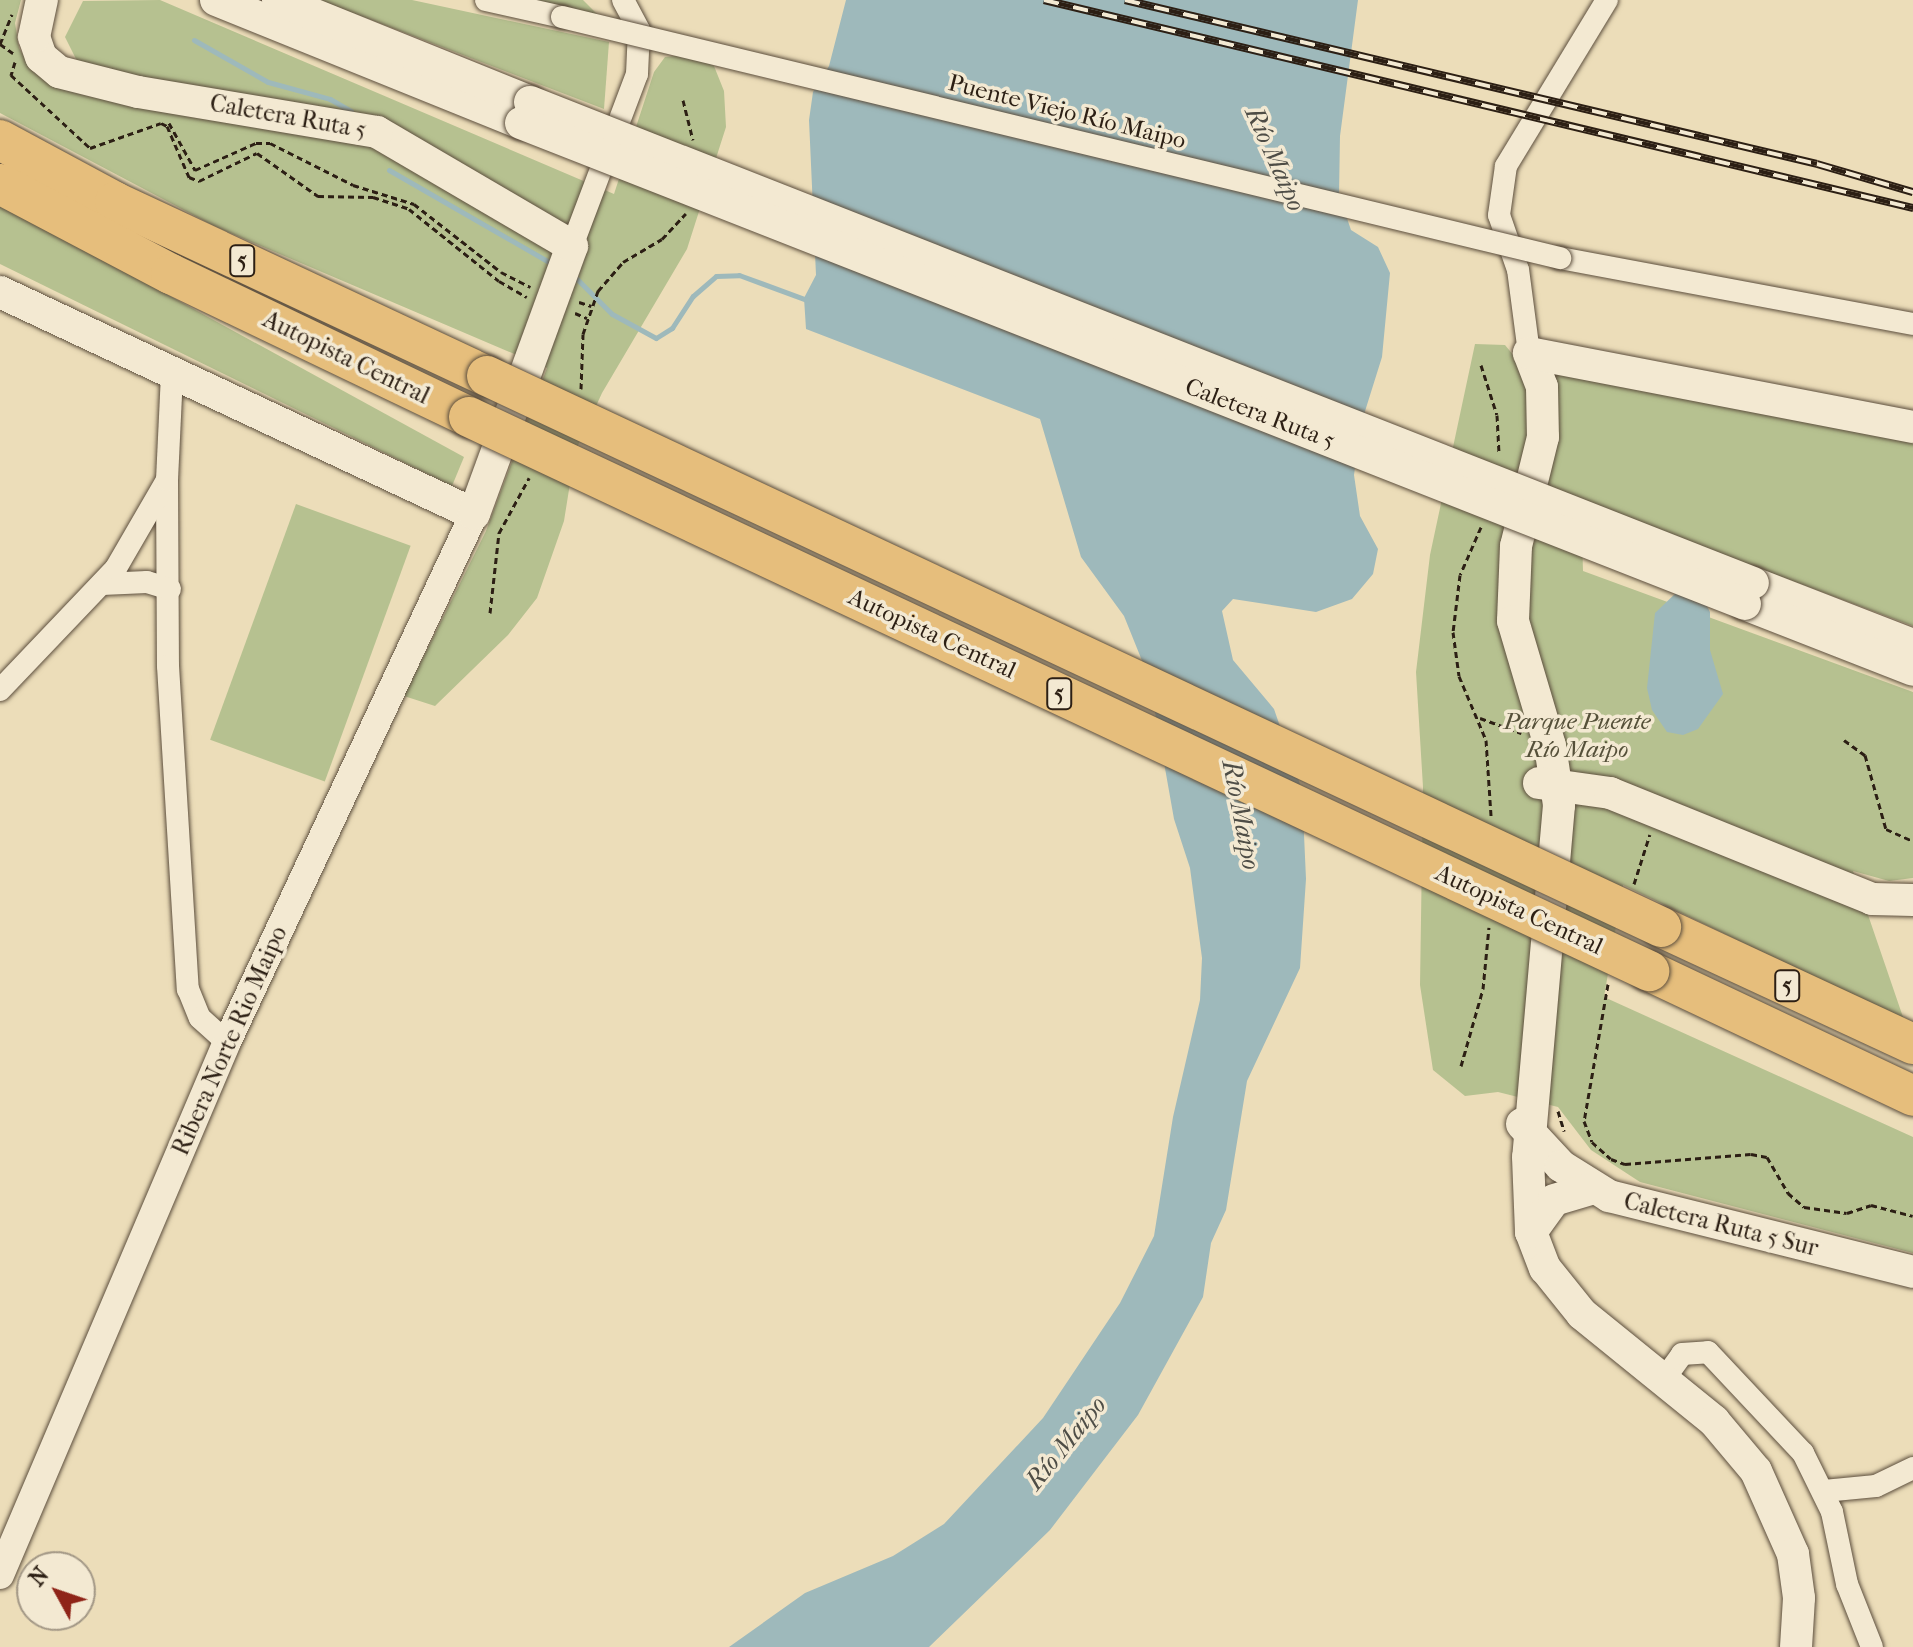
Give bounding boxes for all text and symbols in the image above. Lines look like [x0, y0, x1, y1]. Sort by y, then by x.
street label: Puente Viejo Río Maipo [945, 69, 1189, 155]
street label: Caletera Ruta 5 [208, 89, 368, 145]
water label: Río Maipo [1238, 102, 1312, 216]
road number: 5 [228, 243, 256, 279]
street label: Autopista Central [258, 305, 434, 411]
street label: Caletera Ruta 5 [1181, 372, 1339, 456]
street label: Autopista Central [844, 583, 1020, 685]
road number: 5 [1045, 676, 1073, 712]
park label: Parque Puente Río Maipo [1504, 708, 1650, 764]
water label: Río Maipo [1215, 757, 1267, 873]
street label: Autopista Central [1431, 859, 1607, 961]
street label: Ribera Norte Rio Maipo [166, 922, 294, 1160]
road number: 5 [1773, 968, 1801, 1004]
street label: Caletera Ruta 5 Sur [1621, 1187, 1821, 1263]
water label: Río Maipo [1019, 1390, 1113, 1496]
north arrow [16, 1551, 96, 1631]
text: N [24, 1562, 54, 1592]

